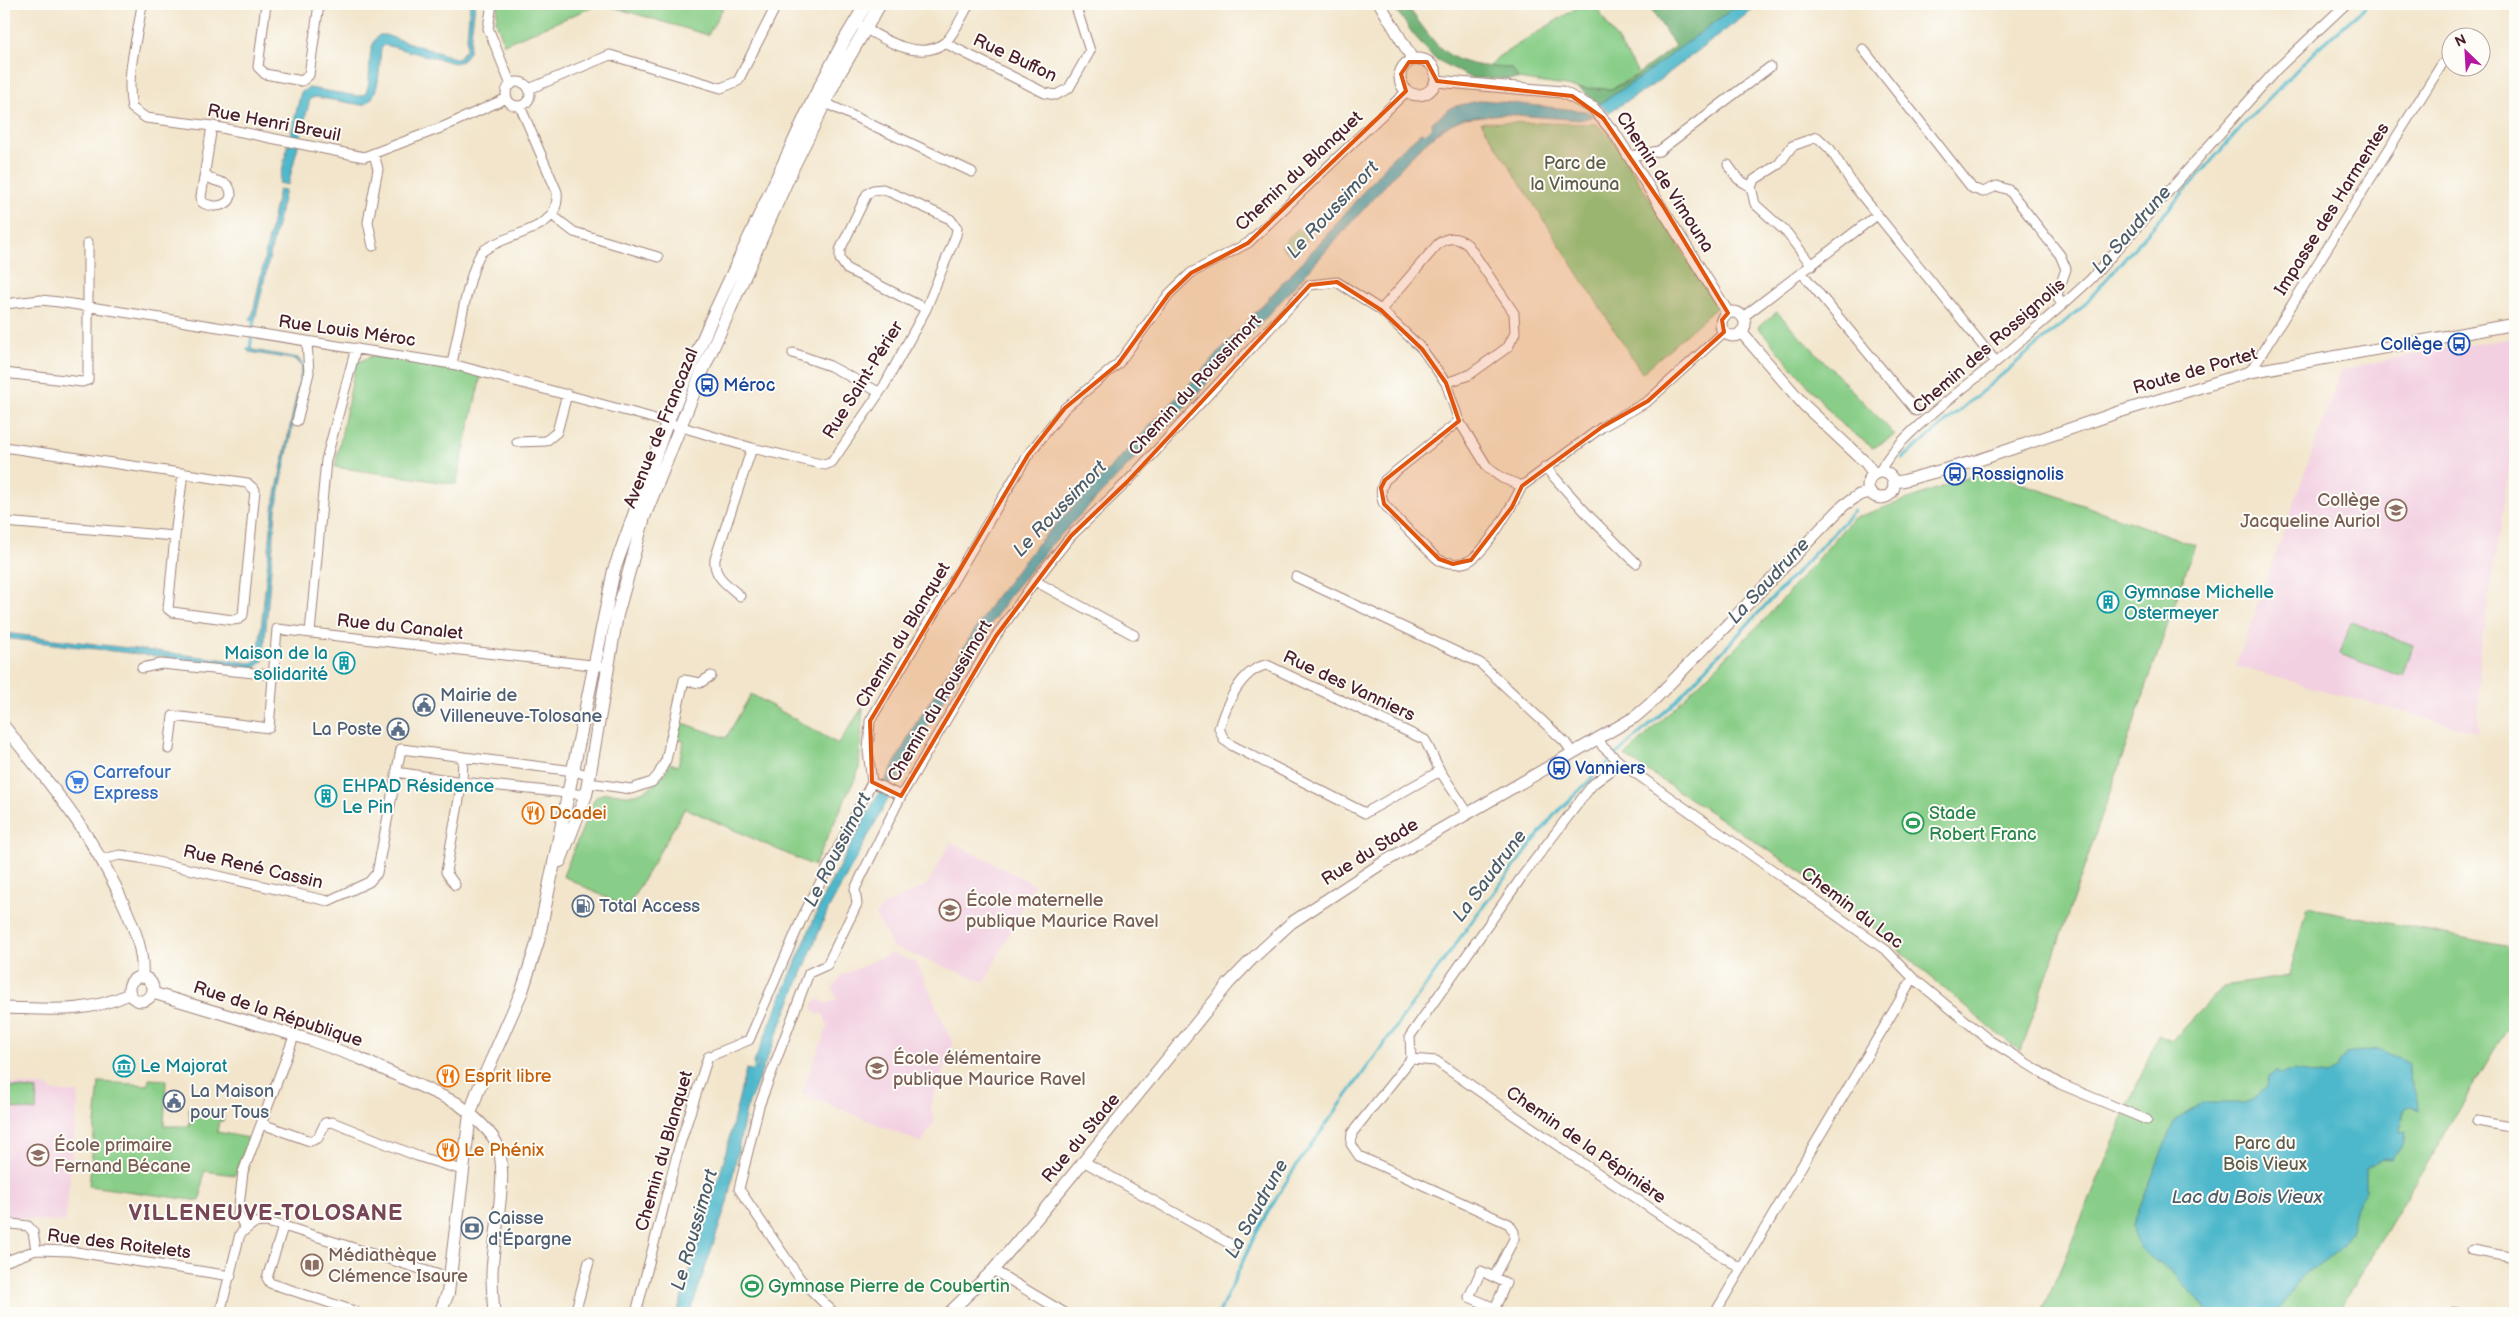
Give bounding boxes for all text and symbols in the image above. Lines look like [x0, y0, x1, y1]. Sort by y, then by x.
north arrow [2442, 28, 2492, 78]
street label: Rue Buffon [970, 29, 1060, 87]
text: N [2452, 31, 2469, 51]
street label: Rue Henri Breuil [206, 100, 342, 146]
street label: Chemin du Blanquet [1231, 106, 1367, 235]
street label: Chemin de Vimouna [1612, 108, 1718, 256]
street label: Impasse des Harmentes [2270, 119, 2394, 299]
park label: Parc de la Vimouna [1530, 153, 1620, 195]
water label: Le Roussimort [1282, 156, 1385, 263]
water label: La Saudrune [2088, 181, 2176, 279]
street label: Chemin des Rossignolis [1908, 274, 2070, 418]
street label: Chemin du Roussimort [1124, 310, 1266, 460]
street label: Rue Louis Méroc [277, 311, 417, 351]
street label: Rue Saint-Périer [818, 317, 908, 443]
bus stop icon: Collège [2447, 332, 2471, 356]
place label: Collège [2380, 334, 2443, 355]
street label: Route de Portet [2131, 343, 2260, 399]
street label: Avenue de Francazal [619, 345, 703, 511]
bus stop icon: Méroc [695, 373, 719, 397]
place label: Méroc [723, 375, 775, 396]
water label: Le Roussimort [1008, 455, 1112, 562]
bus stop icon: Rossignolis [1943, 462, 1967, 486]
place label: Rossignolis [1971, 464, 2064, 485]
place label: Collège Jacqueline Auriol [2240, 490, 2380, 532]
school or university icon: Collège Jacqueline Auriol [2384, 498, 2408, 522]
water label: La Saudrune [1723, 533, 1815, 629]
street label: Chemin du Blanquet [851, 558, 955, 712]
place label: Gymnase Michelle Ostermeyer [2124, 582, 2274, 624]
building icon: Gymnase Michelle Ostermeyer [2096, 590, 2120, 614]
street label: Rue du Canalet [336, 610, 465, 644]
street label: Chemin du Roussimort [883, 616, 997, 786]
place label: Maison de la solidarité [224, 643, 328, 685]
street label: Rue des Vanniers [1280, 646, 1418, 726]
building icon: Maison de la solidarité [332, 651, 356, 675]
place label: Mairie de Villeneuve-Tolosane [440, 685, 603, 727]
public building icon: Mairie de Villeneuve-Tolosane [412, 693, 436, 717]
public building icon: La Poste [386, 717, 410, 741]
place label: La Poste [312, 719, 382, 740]
bus stop icon: Vanniers [1547, 756, 1571, 780]
place label: Vanniers [1575, 758, 1646, 779]
place label: Carrefour Express [93, 762, 171, 804]
supermarket icon: Carrefour Express [65, 770, 89, 794]
place label: EHPAD Résidence Le Pin [342, 776, 495, 818]
building icon: EHPAD Résidence Le Pin [314, 784, 338, 808]
water label: Le Roussimort [799, 788, 877, 911]
restaurant icon: Dcadei [521, 801, 545, 825]
place label: Dcadei [549, 803, 607, 824]
place label: Stade Robert Franc [1929, 803, 2037, 845]
sports icon: Stade Robert Franc [1901, 811, 1925, 835]
street label: Rue du Stade [1318, 814, 1423, 890]
water label: La Saudrune [1448, 825, 1532, 927]
street label: Rue René Cassin [181, 841, 325, 893]
street label: Chemin du Lac [1797, 863, 1907, 953]
place label: École maternelle publique Maurice Ravel [966, 888, 1158, 932]
fuel station icon: Total Access [571, 894, 595, 918]
place label: Total Access [599, 896, 700, 917]
school or university icon: École maternelle publique Maurice Ravel [938, 898, 962, 922]
street label: Rue de la République [191, 977, 366, 1051]
place label: École élémentaire publique Maurice Ravel [893, 1046, 1085, 1090]
museum icon: Le Majorat [112, 1054, 136, 1078]
place label: Le Majorat [140, 1056, 228, 1077]
school or university icon: École élémentaire publique Maurice Ravel [865, 1056, 889, 1080]
restaurant icon: Esprit libre [436, 1064, 460, 1088]
place label: Esprit libre [464, 1066, 552, 1087]
street label: Chemin du Blanquet [631, 1068, 697, 1234]
place label: La Maison pour Tous [190, 1081, 274, 1123]
street label: Chemin de la Pépinière [1502, 1082, 1670, 1208]
public building icon: La Maison pour Tous [162, 1089, 186, 1113]
street label: Rue du Stade [1038, 1089, 1125, 1187]
place label: École primaire Fernand Bécane [54, 1133, 191, 1177]
park label: Parc du Bois Vieux [2223, 1133, 2308, 1175]
restaurant icon: Le Phénix [436, 1138, 460, 1162]
place label: Le Phénix [464, 1140, 545, 1161]
school or university icon: École primaire Fernand Bécane [26, 1143, 50, 1167]
water label: La Saudrune [1220, 1156, 1294, 1262]
water label: Le Roussimort [667, 1166, 724, 1293]
water label: Lac du Bois Vieux [2171, 1186, 2323, 1209]
district label: VILLENEUVE-TOLOSANE [129, 1200, 403, 1227]
place label: Caisse d'Épargne [488, 1208, 572, 1250]
bank icon: Caisse d'Épargne [460, 1216, 484, 1240]
street label: Rue des Roitelets [46, 1225, 192, 1263]
place label: Médiathèque Clémence Isaure [328, 1245, 468, 1287]
library icon: Médiathèque Clémence Isaure [300, 1253, 324, 1277]
sports icon: Gymnase Pierre de Coubertin [740, 1274, 764, 1298]
place label: Gymnase Pierre de Coubertin [768, 1276, 1010, 1297]

